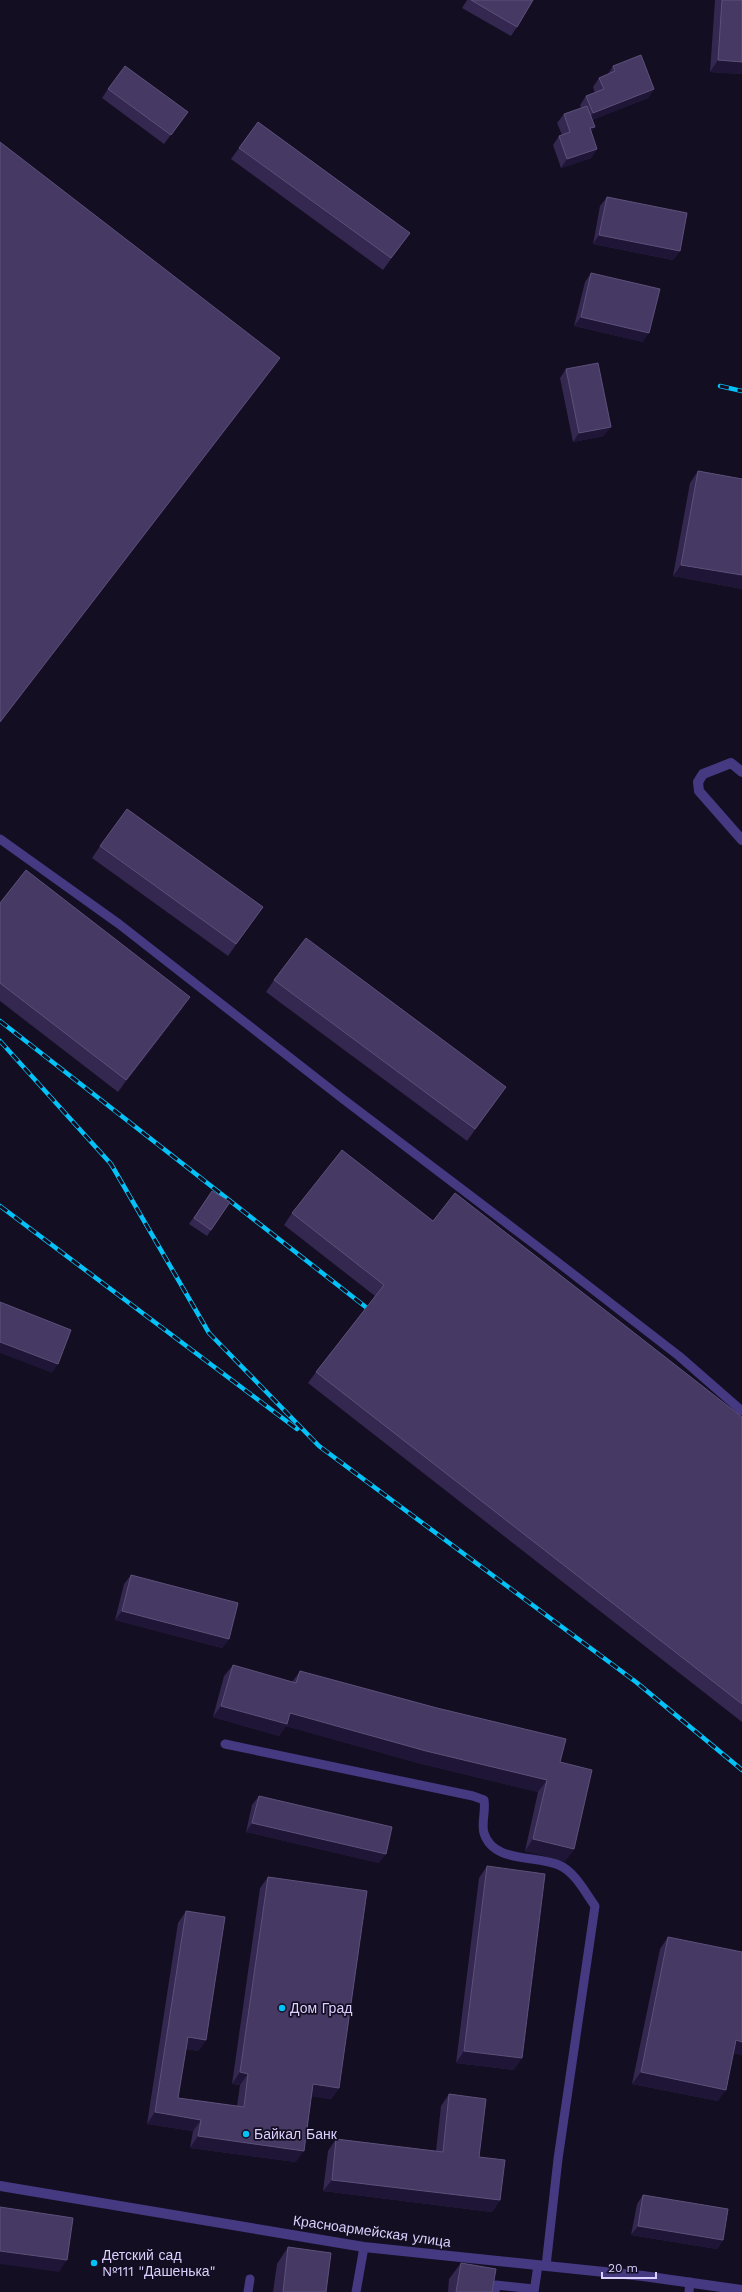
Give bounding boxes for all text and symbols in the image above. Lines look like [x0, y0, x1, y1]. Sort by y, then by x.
place label: Дом Град [290, 2000, 352, 2016]
marker: Дом Град [277, 2003, 287, 2013]
place label: Байкал Банк [254, 2126, 338, 2142]
marker: Байкал Банк [241, 2129, 251, 2139]
street label: Красноармейская улица [292, 2212, 452, 2250]
place label: Детский сад №111 "Дашенька" [102, 2247, 215, 2279]
scale bar [602, 2254, 656, 2280]
marker: Детский сад №111 "Дашенька" [89, 2258, 99, 2268]
text: 20 m [608, 2261, 638, 2275]

